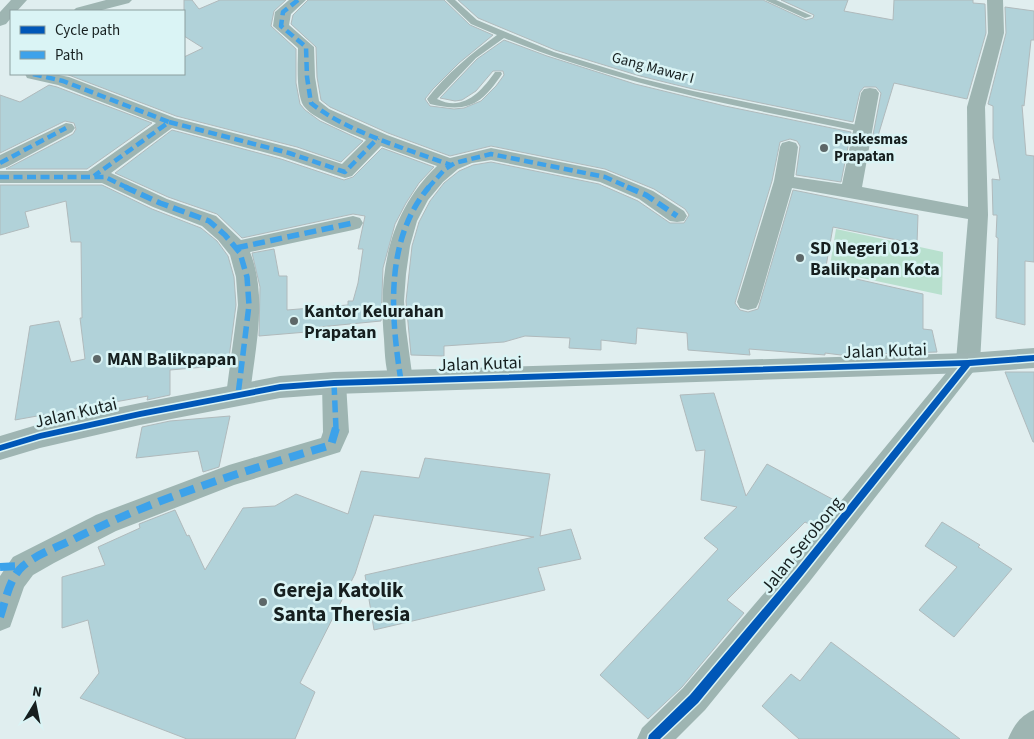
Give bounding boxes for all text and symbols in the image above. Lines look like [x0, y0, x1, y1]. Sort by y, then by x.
legend [10, 10, 185, 75]
text: Cycle path [55, 20, 120, 41]
text: Path [55, 45, 83, 66]
street label: Gang Mawar I [610, 47, 696, 89]
place label: Puskesmas Prapatan [834, 129, 908, 167]
marker: Puskesmas Prapatan [818, 142, 830, 154]
place label: SD Negeri 013 Balikpapan Kota [810, 236, 940, 282]
marker: SD Negeri 013 Balikpapan Kota [794, 252, 806, 264]
place label: Kantor Kelurahan Prapatan [304, 299, 444, 345]
marker: Kantor Kelurahan Prapatan [288, 315, 300, 327]
street label: Jalan Kutai [843, 337, 927, 365]
place label: MAN Balikpapan [107, 347, 236, 372]
street label: Jalan Kutai [438, 350, 522, 378]
marker: MAN Balikpapan [91, 353, 103, 365]
street label: Jalan Kutai [32, 391, 120, 435]
street label: Jalan Serobong [755, 491, 849, 599]
place label: Gereja Katolik Santa Theresia [273, 575, 410, 629]
marker: Gereja Katolik Santa Theresia [257, 596, 269, 608]
north arrow [10, 679, 60, 729]
text: N [31, 682, 43, 703]

